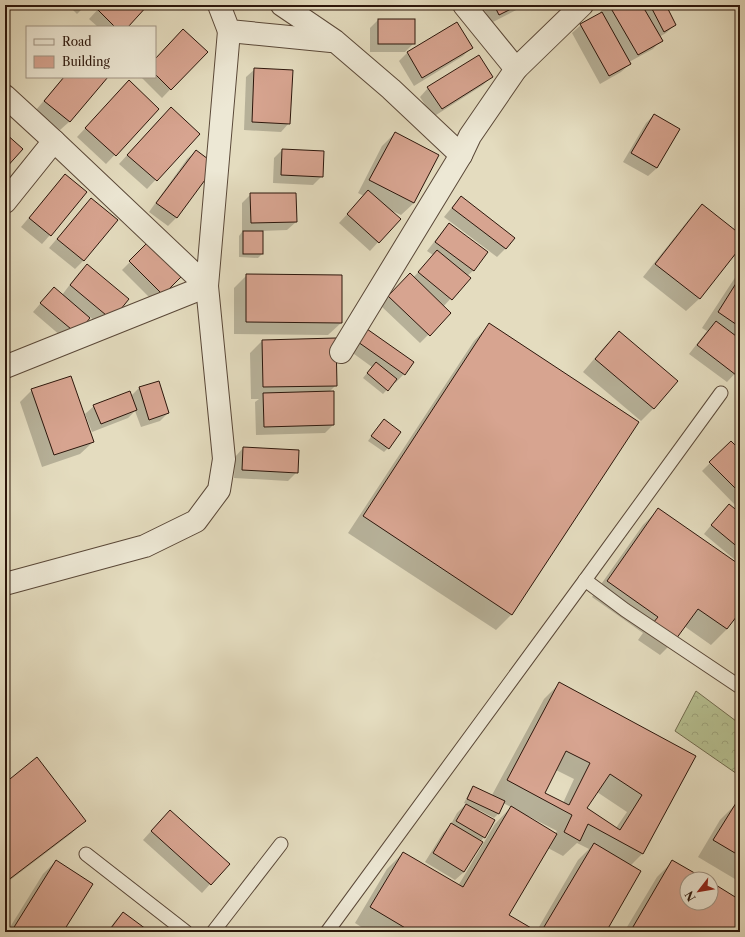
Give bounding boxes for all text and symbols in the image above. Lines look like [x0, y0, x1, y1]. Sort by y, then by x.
legend [26, 26, 156, 78]
text: Road [62, 34, 92, 49]
text: Building [62, 54, 110, 69]
north arrow [679, 871, 719, 911]
text: N [682, 888, 699, 904]

